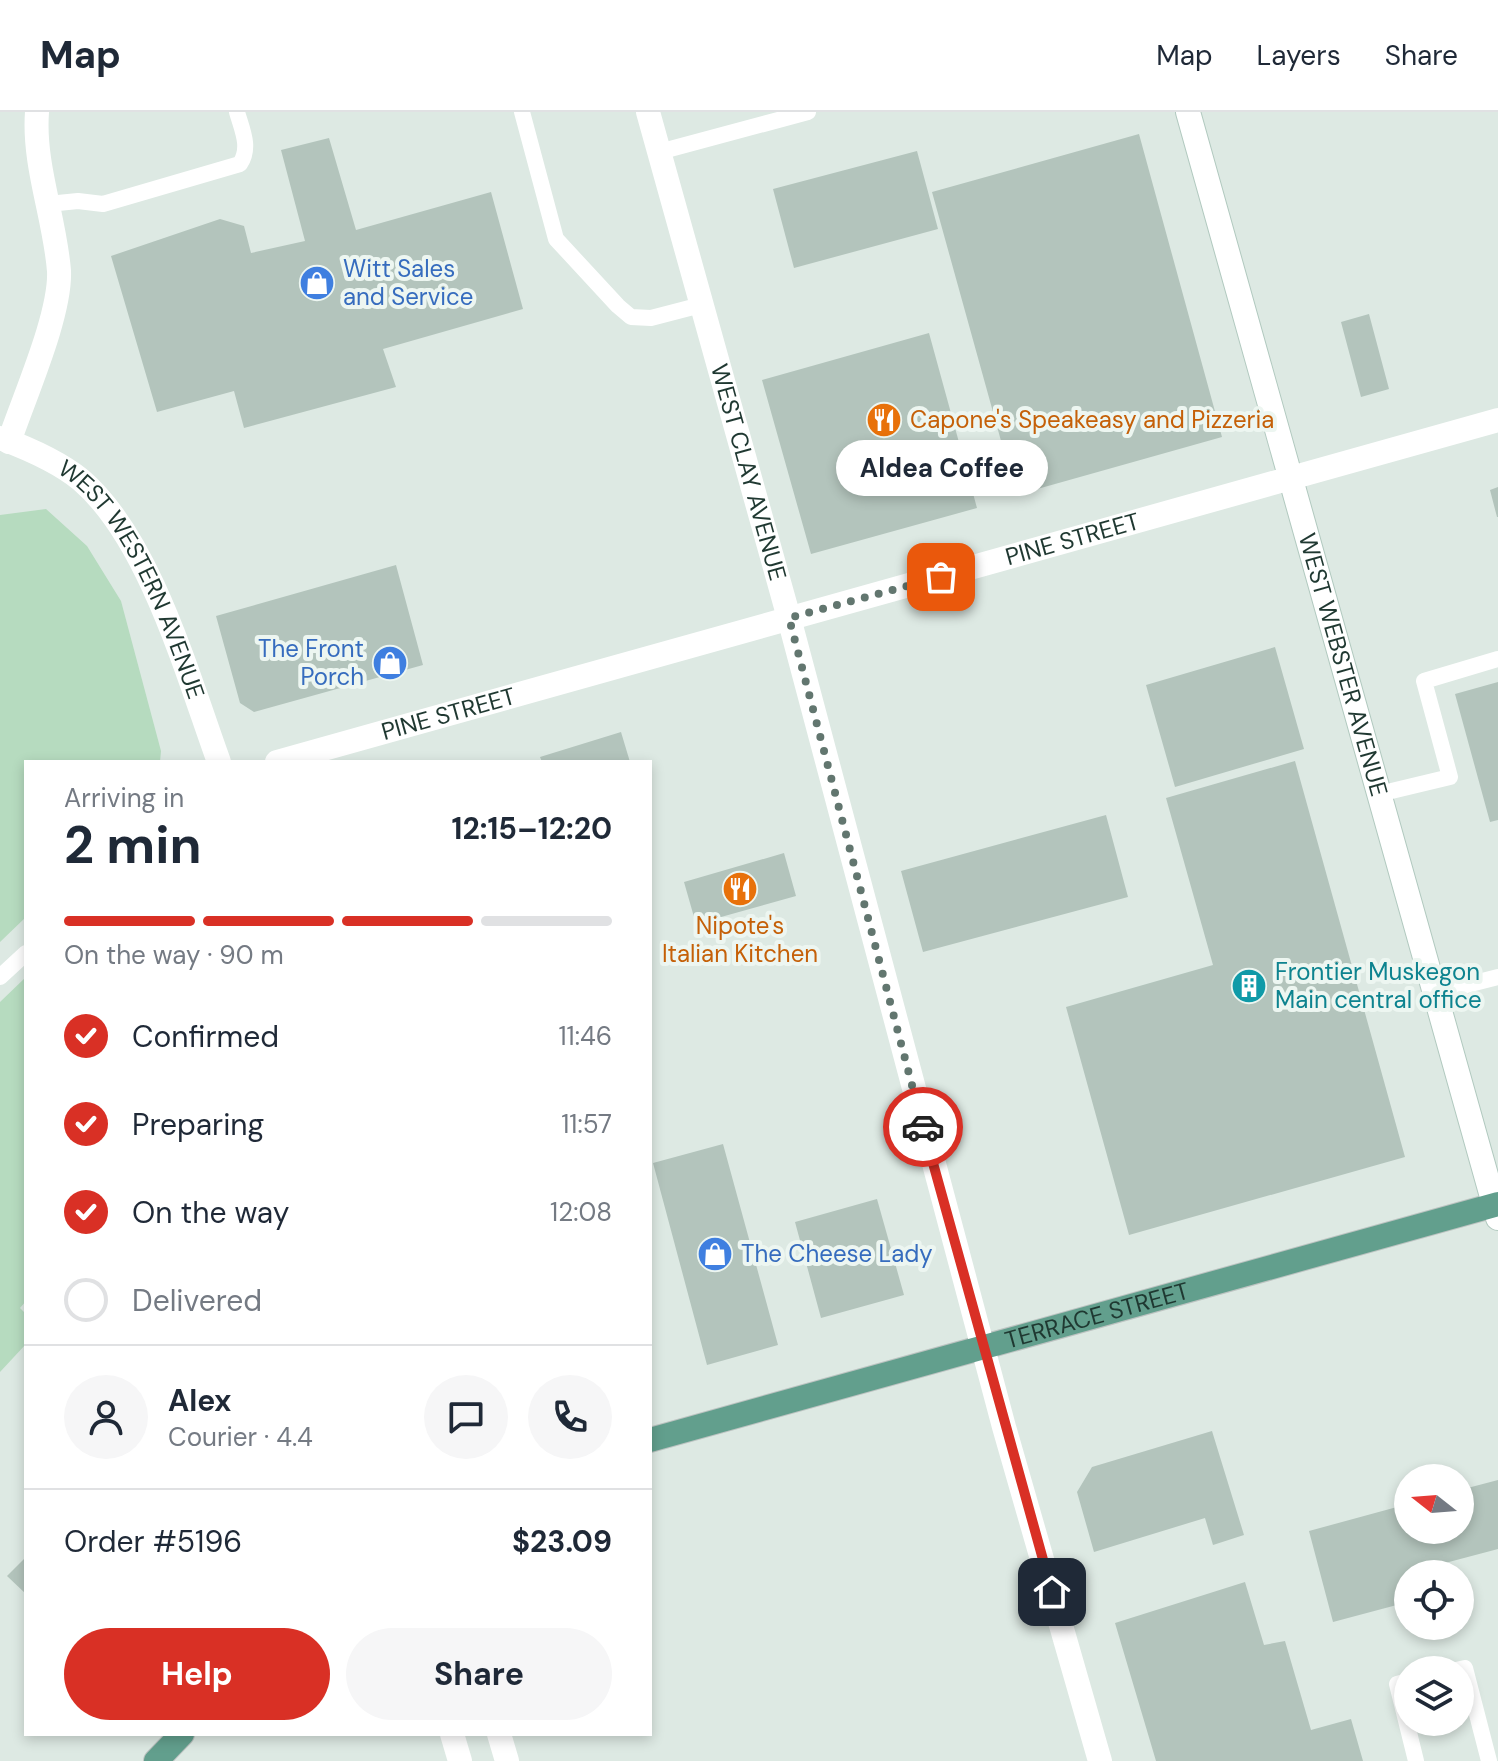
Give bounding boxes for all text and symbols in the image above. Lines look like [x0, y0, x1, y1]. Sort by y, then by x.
text: Map [40, 30, 121, 80]
text: Map [1156, 37, 1213, 74]
text: Layers [1257, 37, 1341, 74]
text: Share [1385, 37, 1458, 74]
place label: Witt Sales and Service [343, 253, 473, 312]
shop icon: Witt Sales and Service [298, 264, 336, 302]
street label: WEST CLAY AVENUE [704, 360, 794, 584]
restaurant icon: Capone's Speakeasy and Pizzeria [865, 401, 903, 439]
place label: Capone's Speakeasy and Pizzeria [910, 404, 1274, 435]
callout: Aldea Coffee [835, 441, 1047, 497]
text: Aldea Coffee [860, 451, 1024, 485]
street label: WEST WESTERN AVENUE [53, 453, 212, 703]
street label: PINE STREET [1002, 505, 1143, 572]
street label: WEST WEBSTER AVENUE [1292, 530, 1395, 800]
pin [907, 543, 975, 611]
icon: bag [919, 555, 963, 599]
place label: The Front Porch [258, 633, 364, 692]
shop icon: The Front Porch [371, 644, 409, 682]
street label: PINE STREET [378, 680, 519, 747]
text: Arriving in [64, 781, 184, 815]
text: 12:15–12:20 [452, 809, 612, 848]
text: 2 min [64, 811, 202, 879]
restaurant icon: Nipote's Italian Kitchen [721, 870, 759, 908]
place label: Nipote's Italian Kitchen [662, 910, 818, 969]
text: On the way · 90 m [64, 938, 284, 972]
place label: Frontier Muskegon Main central office [1275, 956, 1482, 1015]
building icon: Frontier Muskegon Main central office [1230, 967, 1268, 1005]
icon: check [64, 1014, 108, 1058]
text: Confirmed [132, 1017, 279, 1056]
text: 11:46 [558, 1019, 612, 1053]
courier [883, 1087, 963, 1167]
icon: check [64, 1102, 108, 1146]
text: Preparing [132, 1105, 264, 1144]
icon: car [901, 1105, 945, 1149]
text: 11:57 [561, 1107, 612, 1141]
icon: check [64, 1190, 108, 1234]
text: On the way [132, 1193, 289, 1232]
text: 12:08 [550, 1195, 612, 1229]
shop icon: The Cheese Lady [696, 1235, 734, 1273]
place label: The Cheese Lady [741, 1238, 933, 1269]
street label: TERRACE STREET [1001, 1275, 1192, 1355]
text: Delivered [132, 1281, 262, 1320]
button: person [64, 1375, 148, 1459]
button: chat [424, 1375, 508, 1459]
button: phone [528, 1375, 612, 1459]
text: Alex [168, 1381, 231, 1420]
text: Courier · 4.4 [168, 1420, 313, 1454]
north arrow [1394, 1464, 1474, 1544]
map controls [1394, 1464, 1474, 1736]
text: Order #5196 [64, 1522, 242, 1561]
text: $23.09 [512, 1522, 612, 1561]
pin [1018, 1558, 1086, 1626]
button: locate [1394, 1560, 1474, 1640]
icon: home [1030, 1570, 1074, 1614]
button: Help [64, 1628, 330, 1720]
button: Share [346, 1628, 612, 1720]
button: layers [1394, 1656, 1474, 1736]

